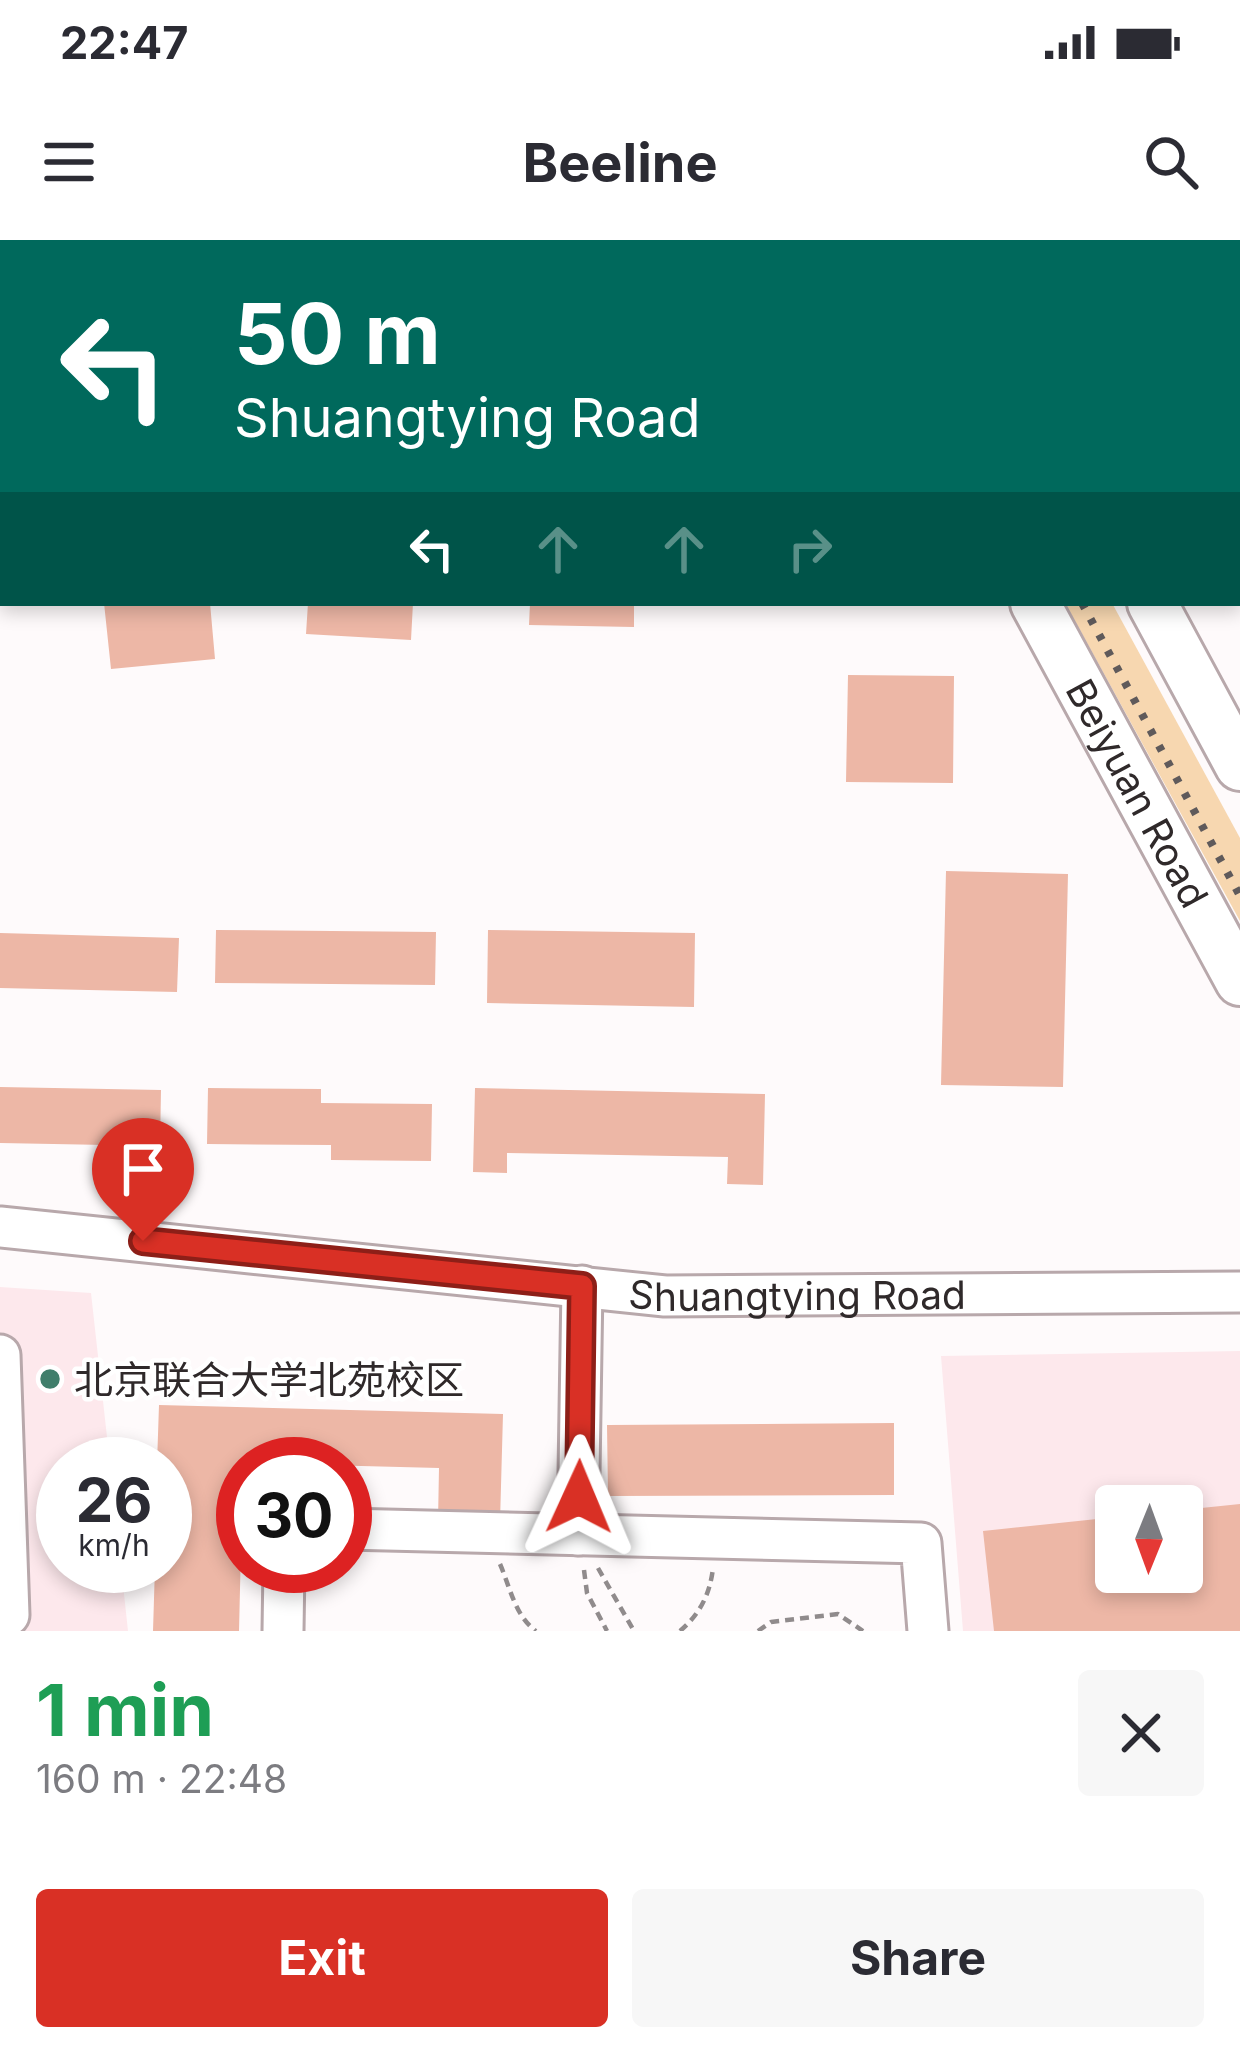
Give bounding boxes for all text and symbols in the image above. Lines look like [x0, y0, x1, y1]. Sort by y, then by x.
text: 22:47 [60, 15, 188, 70]
icon: menu [36, 129, 102, 195]
icon: search [1138, 129, 1204, 195]
text: Beeline [522, 130, 718, 195]
text: 50 m [234, 283, 441, 384]
icon: left [36, 288, 192, 444]
text: Shuangtying Road [234, 385, 700, 450]
icon: left [399, 516, 465, 582]
icon: ahead [525, 516, 591, 582]
icon: ahead [651, 516, 717, 582]
icon: right [777, 516, 843, 582]
street label: Beiyuan Road [1057, 671, 1219, 915]
pin [92, 1118, 194, 1241]
icon: arrive [110, 1136, 176, 1202]
street label: Shuangtying Road [627, 1269, 966, 1320]
place label: 北京联合大学北苑校区 [74, 1356, 464, 1403]
marker: 北京联合大学北苑校区 [37, 1366, 63, 1392]
position arrow [516, 1434, 642, 1560]
speed limit sign: 30 [216, 1437, 372, 1593]
text: 26 [76, 1464, 152, 1536]
north arrow [1095, 1485, 1203, 1593]
map controls [1095, 1485, 1203, 1593]
text: km/h [78, 1527, 150, 1563]
text: 1 min [36, 1666, 214, 1753]
button: close [1078, 1670, 1204, 1796]
text: 160 m · 22:48 [36, 1755, 287, 1802]
button: Exit [36, 1889, 608, 2027]
button: Share [632, 1889, 1204, 2027]

